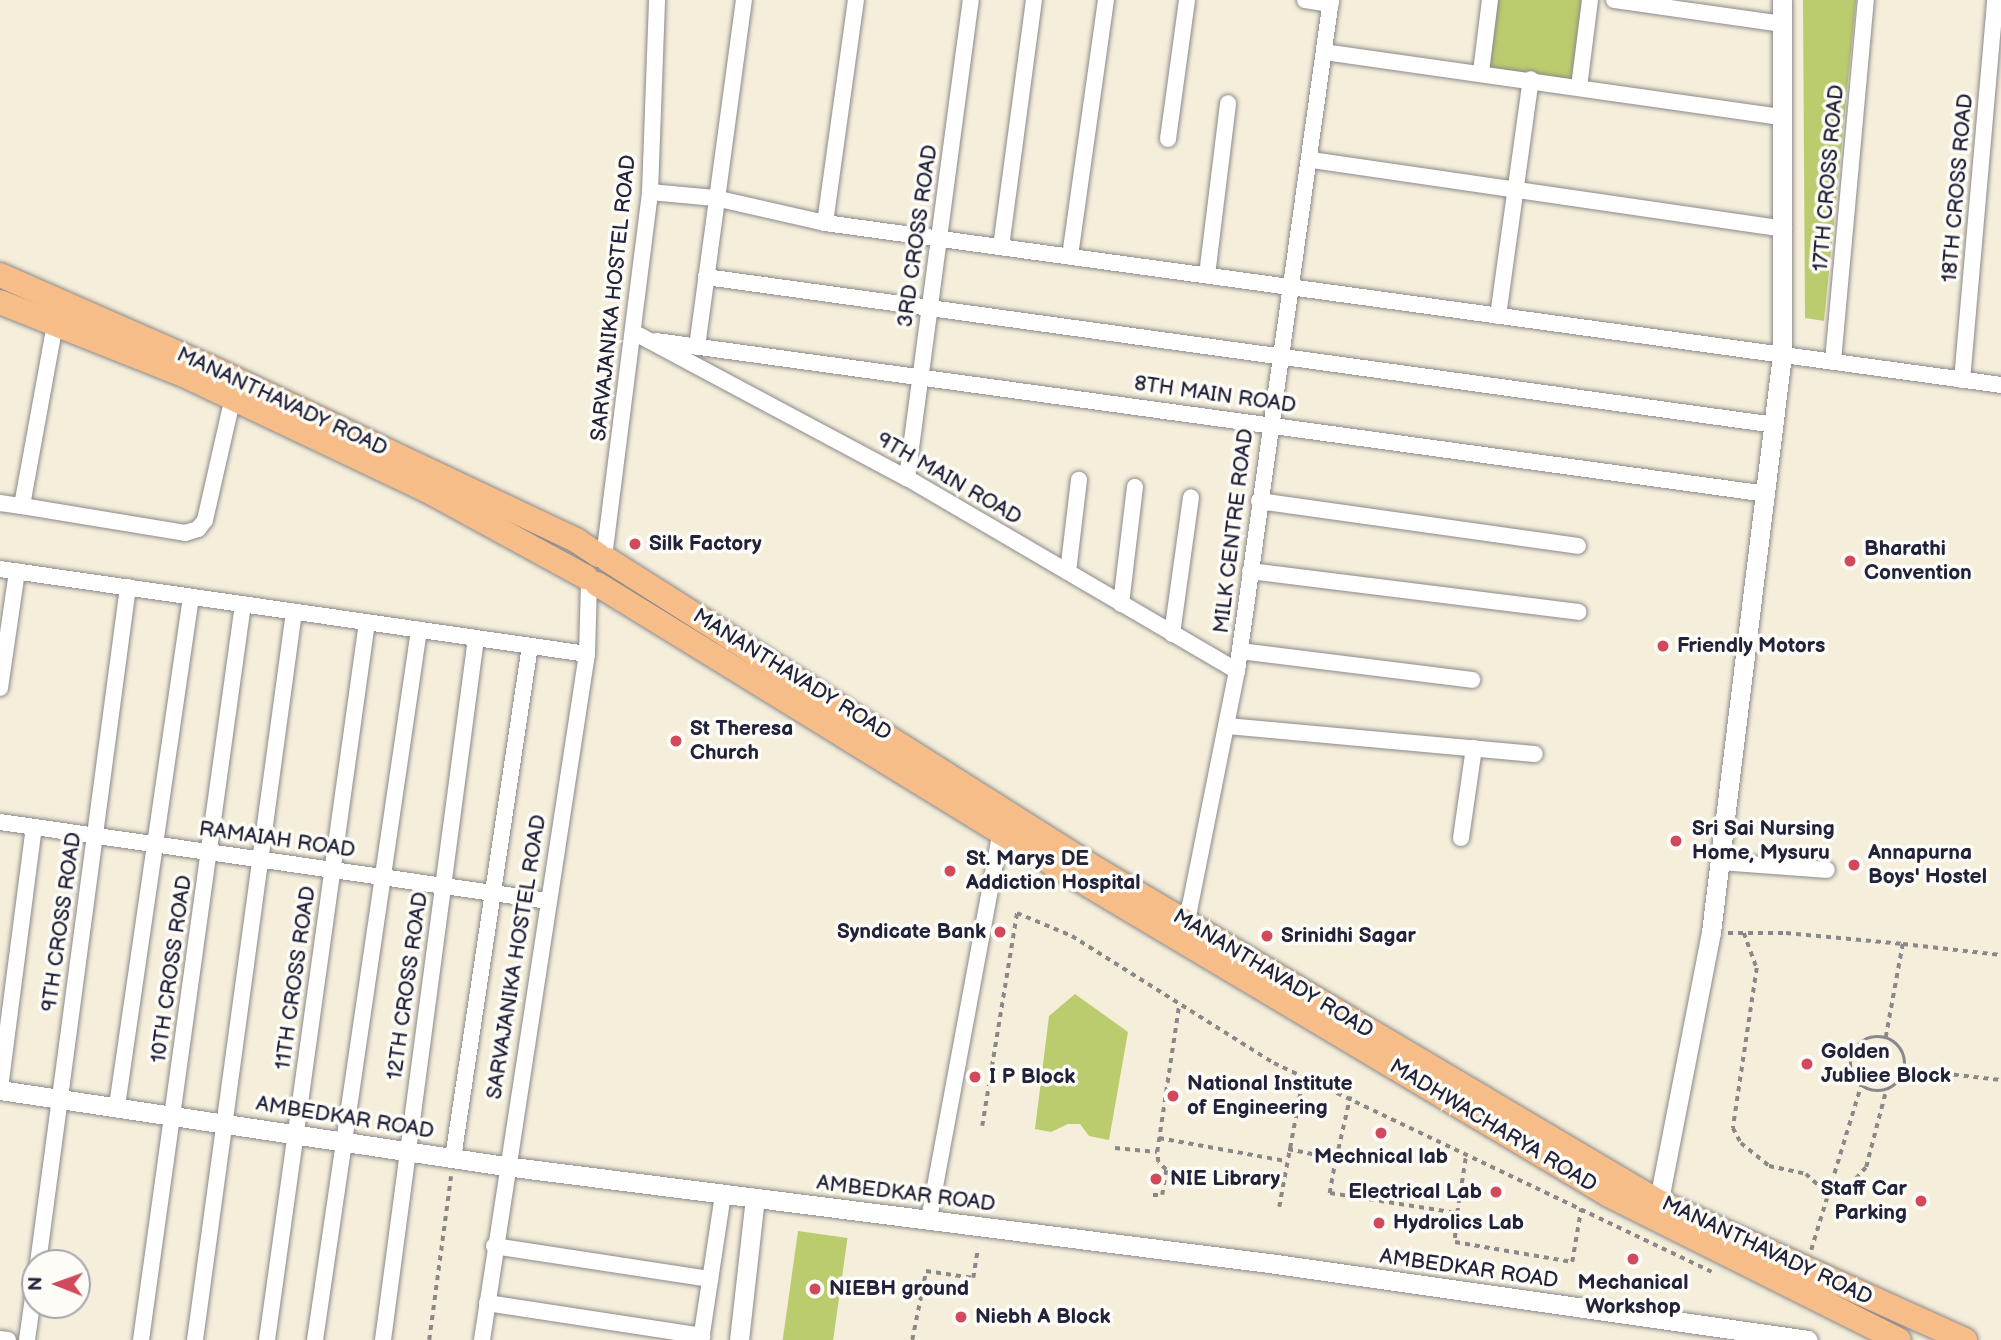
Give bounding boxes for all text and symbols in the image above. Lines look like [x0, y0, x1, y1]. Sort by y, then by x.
street label: 17TH CROSS ROAD [1808, 84, 1850, 272]
street label: 18TH CROSS ROAD [1937, 93, 1979, 283]
street label: 3RD CROSS ROAD [893, 143, 943, 329]
street label: SARVAJANIKA HOSTEL ROAD [586, 154, 642, 442]
street label: MANANTHAVADY ROAD [173, 342, 391, 462]
street label: 8TH MAIN ROAD [1132, 371, 1298, 419]
street label: 9TH MAIN ROAD [872, 427, 1026, 531]
street label: MILK CENTRE ROAD [1209, 427, 1259, 635]
place label: Silk Factory [649, 531, 762, 557]
marker: Silk Factory [627, 536, 643, 552]
place label: Bharathi Convention [1864, 536, 1972, 586]
marker: Bharathi Convention [1842, 553, 1858, 569]
street label: MANANTHAVADY ROAD [688, 604, 896, 746]
place label: Friendly Motors [1677, 633, 1826, 659]
marker: Friendly Motors [1655, 638, 1671, 654]
place label: St Theresa Church [690, 716, 793, 766]
marker: St Theresa Church [668, 733, 684, 749]
street label: SARVAJANIKA HOSTEL ROAD [482, 813, 552, 1101]
place label: Sri Sai Nursing Home, Mysuru [1692, 816, 1835, 866]
street label: RAMAIAH ROAD [197, 817, 357, 863]
street label: 9TH CROSS ROAD [37, 831, 87, 1013]
marker: Sri Sai Nursing Home, Mysuru [1666, 831, 1686, 851]
place label: Annapurna Boys' Hostel [1868, 840, 1987, 890]
place label: St. Marys DE Addiction Hospital [966, 846, 1141, 896]
marker: Annapurna Boys' Hostel [1846, 857, 1862, 873]
marker: St. Marys DE Addiction Hospital [940, 861, 960, 881]
street label: 10TH CROSS ROAD [146, 873, 198, 1065]
street label: 11TH CROSS ROAD [271, 885, 321, 1071]
street label: 12TH CROSS ROAD [382, 890, 434, 1082]
street label: MANANTHAVADY ROAD [1168, 904, 1378, 1044]
place label: Syndicate Bank [837, 919, 986, 945]
place label: Srinidhi Sagar [1281, 923, 1416, 949]
marker: Syndicate Bank [992, 924, 1008, 940]
marker: Srinidhi Sagar [1259, 928, 1275, 944]
place label: Golden Jubliee Block [1821, 1039, 1951, 1089]
street label: MADHWACHARYA ROAD [1385, 1054, 1601, 1198]
marker: Golden Jubliee Block [1799, 1056, 1815, 1072]
place label: I P Block [989, 1064, 1075, 1090]
marker: I P Block [967, 1069, 983, 1085]
place label: National Institute of Engineering [1187, 1071, 1353, 1121]
marker: National Institute of Engineering [1165, 1088, 1181, 1104]
street label: AMBEDKAR ROAD [254, 1091, 436, 1145]
marker: Mechnical lab [1373, 1125, 1389, 1141]
place label: Mechnical lab [1314, 1144, 1448, 1170]
place label: NIE Library [1170, 1166, 1280, 1192]
street label: AMBEDKAR ROAD [815, 1171, 997, 1217]
marker: NIE Library [1148, 1171, 1164, 1187]
place label: Staff Car Parking [1821, 1176, 1907, 1226]
place label: Electrical Lab [1348, 1179, 1482, 1205]
marker: Electrical Lab [1488, 1184, 1504, 1200]
street label: MANANTHAVADY ROAD [1658, 1191, 1876, 1311]
marker: Staff Car Parking [1913, 1193, 1929, 1209]
place label: Hydrolics Lab [1393, 1210, 1524, 1236]
marker: Hydrolics Lab [1371, 1215, 1387, 1231]
street label: AMBEDKAR ROAD [1378, 1244, 1560, 1294]
north arrow [21, 1249, 91, 1319]
marker: Mechanical Workshop [1625, 1251, 1641, 1267]
place label: Mechanical Workshop [1578, 1270, 1688, 1320]
text: N [25, 1276, 48, 1291]
place label: NIEBH ground [829, 1276, 969, 1302]
marker: NIEBH ground [807, 1281, 823, 1297]
place label: Niebh A Block [975, 1304, 1111, 1330]
marker: Niebh A Block [953, 1309, 969, 1325]

